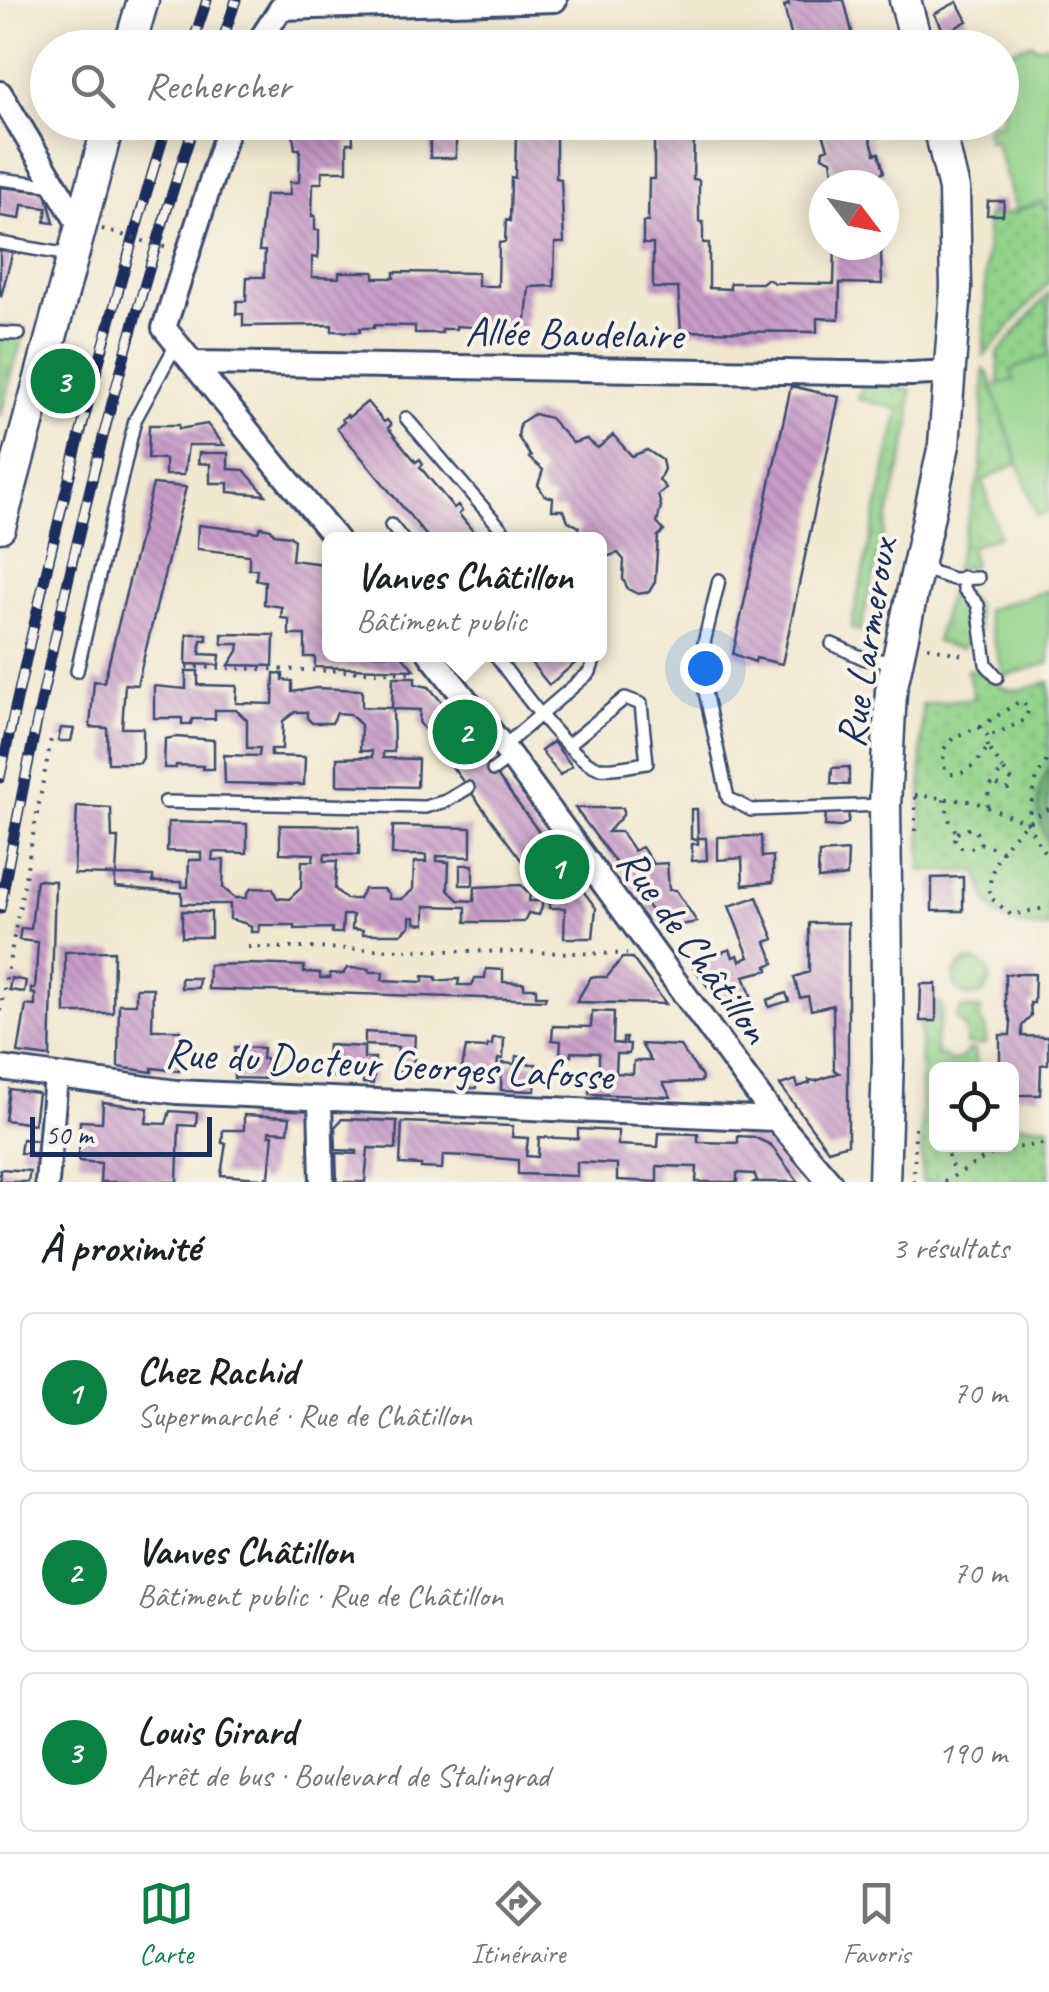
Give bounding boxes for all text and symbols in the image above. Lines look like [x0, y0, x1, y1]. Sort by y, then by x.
search box [30, 30, 1019, 140]
icon: search [65, 58, 120, 113]
text: Rechercher [145, 62, 291, 109]
north arrow [809, 170, 899, 260]
street label: Allée Baudelaire [465, 305, 687, 362]
pin: 3 [30, 344, 96, 418]
popup [322, 532, 607, 662]
street label: Rue Larmeroux [824, 532, 910, 751]
text: Vanves Châtillon [356, 553, 573, 600]
text: Bâtiment public [356, 600, 527, 641]
your location [680, 643, 731, 694]
pin: 2 [432, 694, 498, 770]
pin: 1 [524, 830, 590, 904]
street label: Rue de Châtillon [605, 838, 783, 1055]
street label: Rue du Docteur Georges Lafosse [164, 1026, 616, 1103]
map controls [929, 1062, 1019, 1152]
button: locate [929, 1062, 1019, 1152]
scale bar [30, 1112, 212, 1156]
text: 50 m [45, 1117, 93, 1152]
text: À proximité [40, 1221, 200, 1274]
text: 3 résultats [892, 1227, 1009, 1268]
text: Chez Rachid [137, 1348, 297, 1395]
text: 1 [67, 1372, 82, 1413]
text: 70 m [953, 1372, 1007, 1413]
text: Supermarché · Rue de Châtillon [137, 1395, 472, 1436]
text: Vanves Châtillon [137, 1528, 354, 1575]
text: 2 [67, 1552, 82, 1593]
text: 70 m [953, 1552, 1007, 1593]
text: Bâtiment public · Rue de Châtillon [137, 1575, 503, 1616]
text: Louis Girard [137, 1708, 296, 1755]
text: 3 [67, 1732, 82, 1773]
text: 190 m [938, 1732, 1007, 1773]
text: Arrêt de bus · Boulevard de Stalingrad [137, 1755, 549, 1796]
tab: Carte [139, 1876, 194, 1971]
tab: Itinéraire [471, 1876, 565, 1971]
tab: Favoris [843, 1876, 910, 1971]

